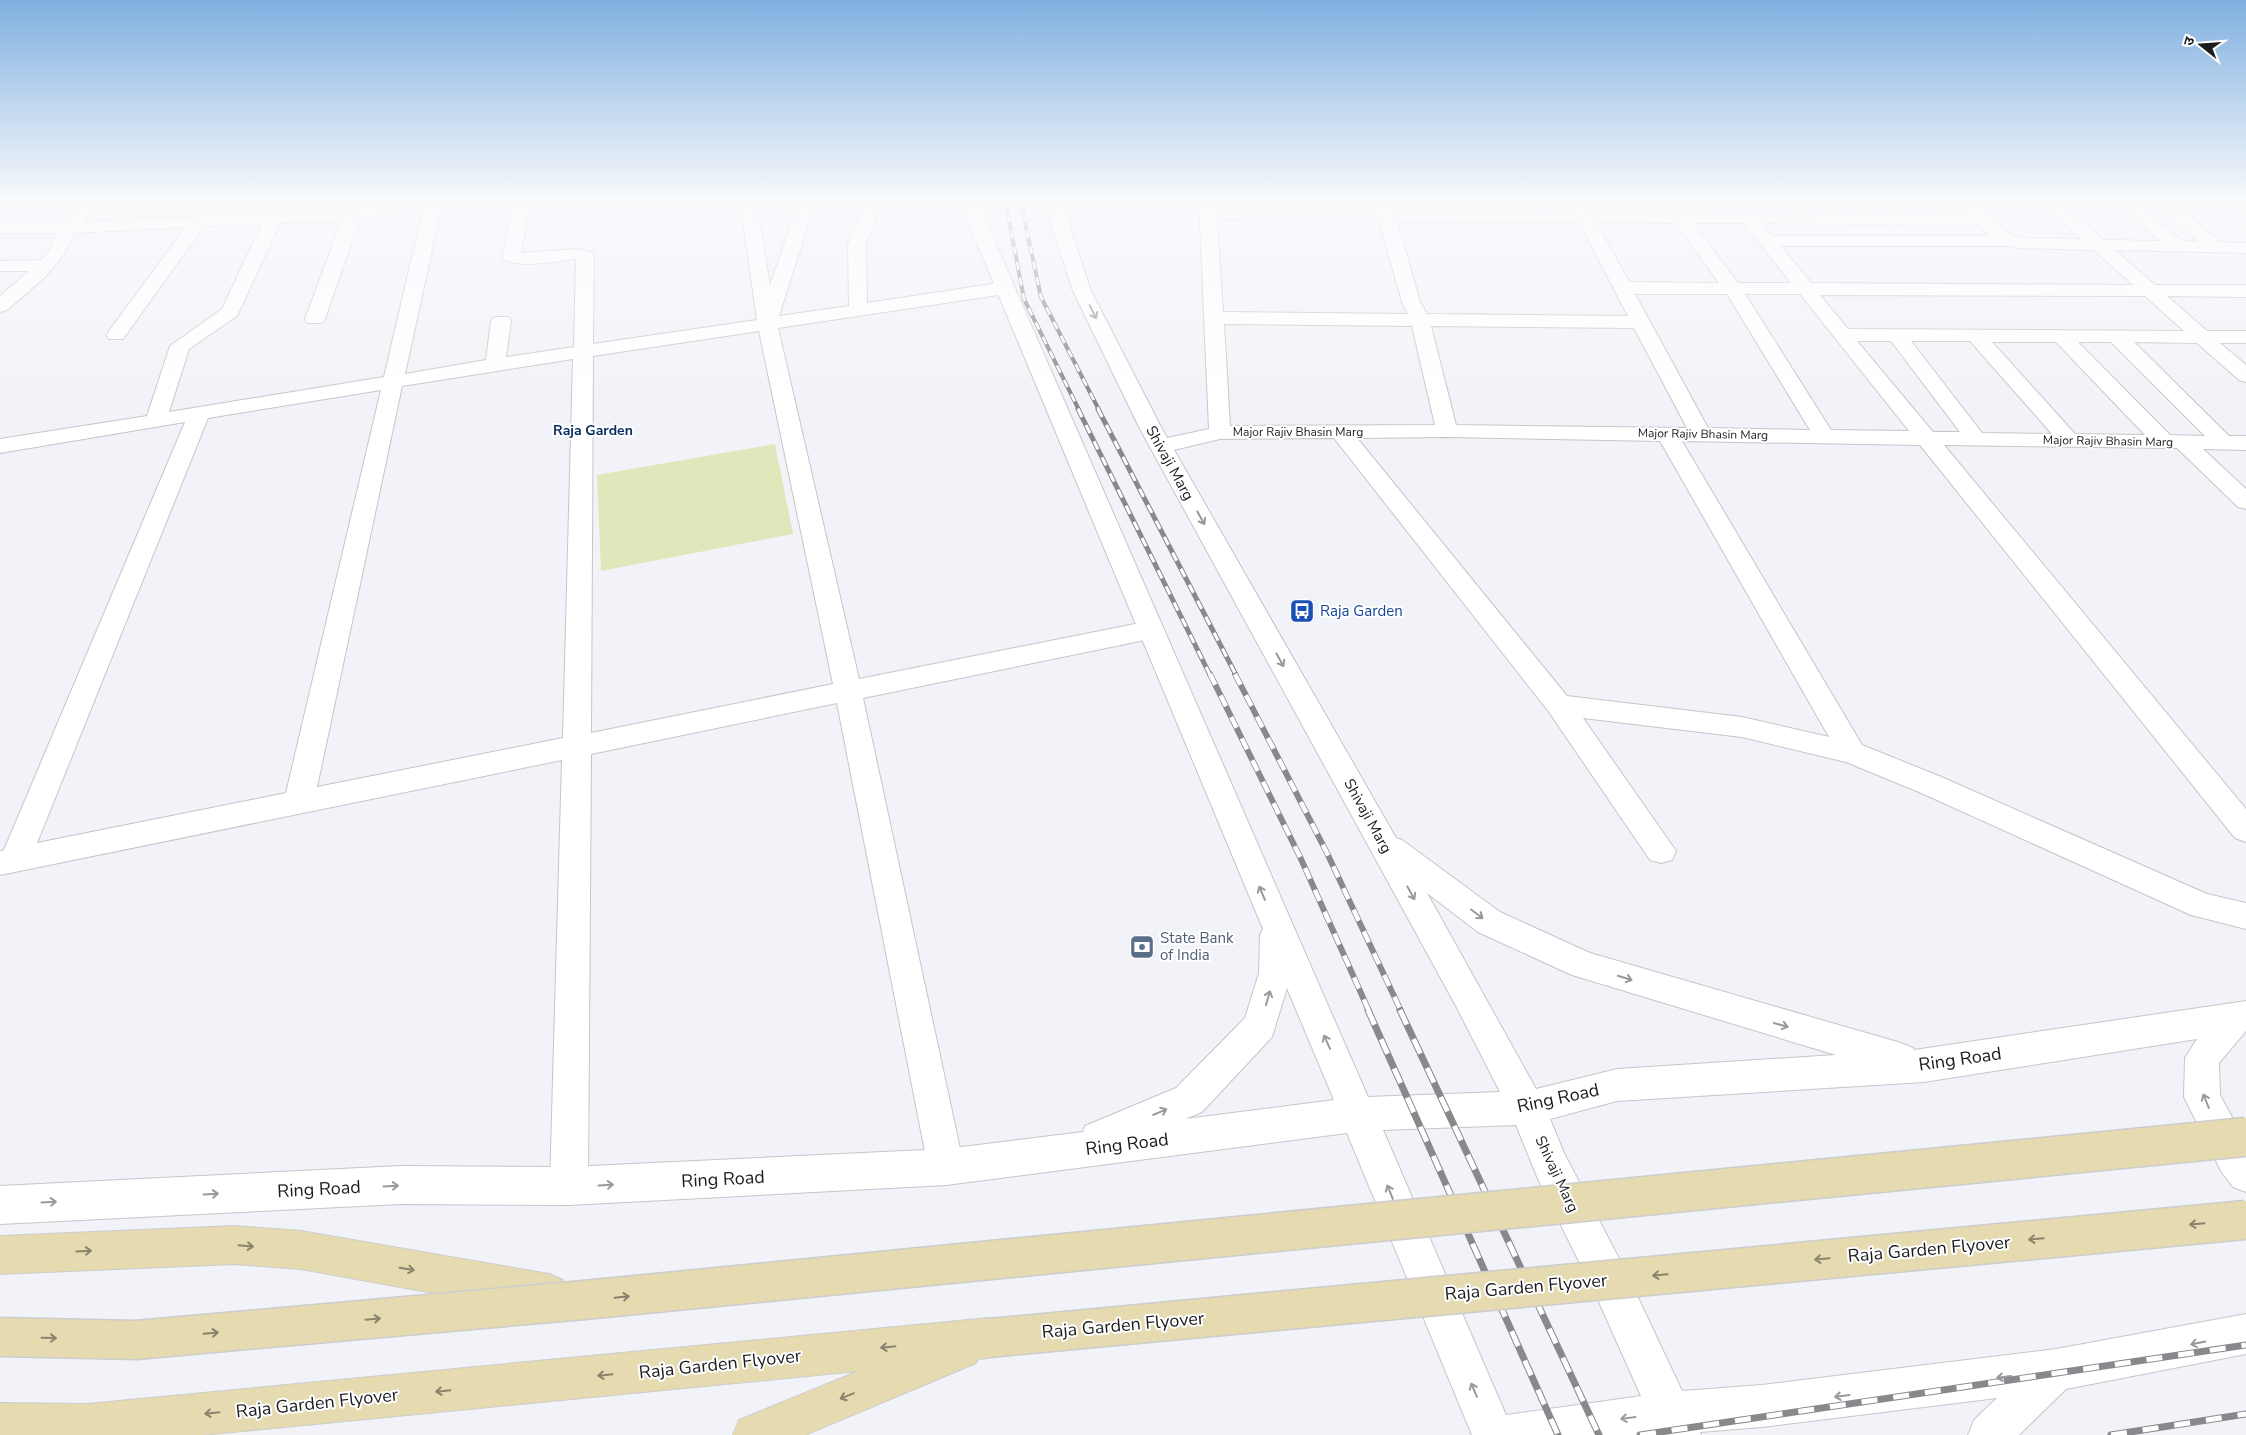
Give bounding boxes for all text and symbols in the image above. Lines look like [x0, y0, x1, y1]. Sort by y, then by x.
north arrow [2176, 20, 2226, 70]
text: उ [2179, 34, 2200, 48]
one-way arrow [1089, 304, 1098, 319]
district label: Raja Garden [553, 421, 633, 440]
street label: Shivaji Marg [1141, 422, 1199, 504]
street label: Major Rajiv Bhasin Marg [1233, 424, 1363, 440]
street label: Major Rajiv Bhasin Marg [1638, 425, 1768, 443]
street label: Major Rajiv Bhasin Marg [2043, 432, 2173, 450]
one-way arrow [1196, 510, 1206, 525]
bus stop icon: Raja Garden [1289, 598, 1315, 624]
place label: Raja Garden [1320, 601, 1403, 621]
one-way arrow [1276, 652, 1286, 666]
street label: Shivaji Marg [1339, 775, 1397, 857]
one-way arrow [1406, 885, 1416, 900]
one-way arrow [1257, 886, 1266, 901]
one-way arrow [1470, 908, 1483, 919]
place label: State Bank of India [1160, 928, 1234, 965]
bank icon: State Bank of India [1129, 934, 1155, 960]
one-way arrow [1617, 973, 1633, 983]
one-way arrow [1264, 991, 1273, 1007]
one-way arrow [1772, 1020, 1788, 1030]
one-way arrow [1322, 1035, 1332, 1050]
street label: Ring Road [1917, 1041, 2003, 1077]
street label: Ring Road [1515, 1078, 1601, 1118]
one-way arrow [2200, 1094, 2210, 1109]
one-way arrow [1152, 1106, 1167, 1116]
street label: Ring Road [1084, 1127, 1170, 1161]
street label: Shivaji Marg [1531, 1132, 1583, 1216]
street label: Ring Road [681, 1165, 765, 1193]
street label: Ring Road [277, 1175, 361, 1203]
one-way arrow [597, 1180, 613, 1189]
one-way arrow [383, 1181, 399, 1190]
one-way arrow [1385, 1185, 1395, 1200]
one-way arrow [203, 1190, 219, 1199]
one-way arrow [40, 1198, 56, 1207]
one-way arrow [2190, 1219, 2206, 1229]
street label: Raja Garden Flyover [1847, 1230, 2012, 1268]
one-way arrow [2028, 1234, 2044, 1244]
one-way arrow [238, 1241, 254, 1250]
one-way arrow [75, 1247, 91, 1256]
one-way arrow [1814, 1255, 1830, 1264]
one-way arrow [398, 1264, 414, 1274]
street label: Raja Garden Flyover [1444, 1268, 1609, 1306]
one-way arrow [1652, 1270, 1668, 1279]
one-way arrow [614, 1292, 630, 1301]
street label: Raja Garden Flyover [1041, 1306, 1206, 1344]
one-way arrow [365, 1314, 381, 1324]
one-way arrow [203, 1328, 219, 1338]
one-way arrow [40, 1333, 56, 1343]
one-way arrow [2191, 1339, 2207, 1349]
street label: Raja Garden Flyover [638, 1343, 803, 1384]
one-way arrow [881, 1343, 897, 1352]
one-way arrow [597, 1370, 613, 1380]
one-way arrow [1996, 1372, 2012, 1382]
street label: Raja Garden Flyover [235, 1382, 400, 1423]
one-way arrow [1469, 1383, 1478, 1398]
one-way arrow [435, 1386, 451, 1396]
one-way arrow [1834, 1391, 1850, 1401]
one-way arrow [840, 1392, 855, 1402]
one-way arrow [204, 1408, 220, 1418]
one-way arrow [1621, 1414, 1637, 1424]

